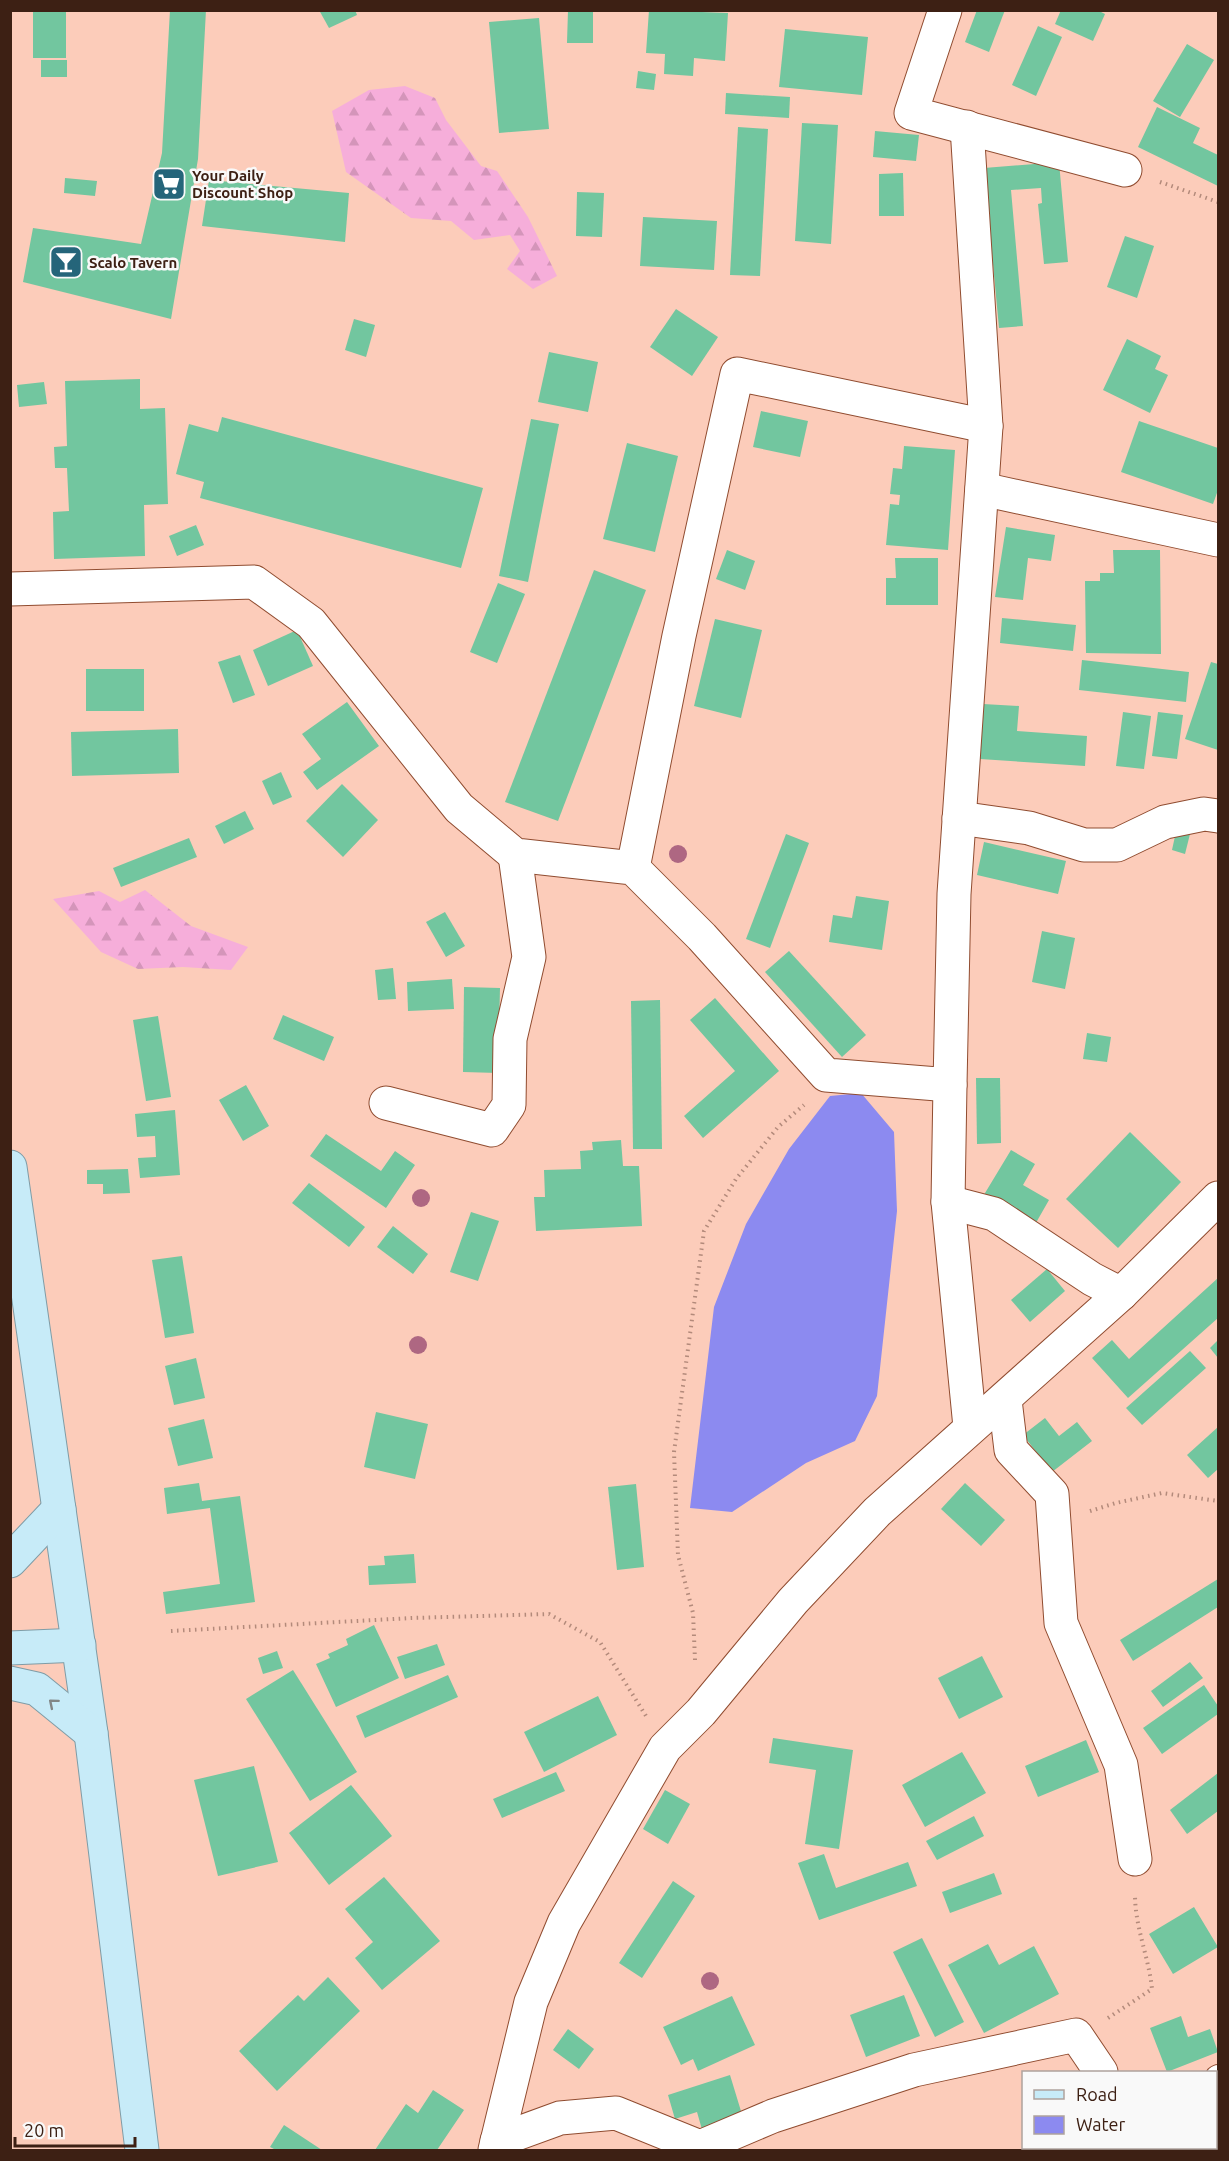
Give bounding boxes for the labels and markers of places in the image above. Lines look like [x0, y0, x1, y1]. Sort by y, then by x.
supermarket icon: Your Daily Discount Shop [151, 166, 187, 202]
place label: Your Daily Discount Shop [192, 167, 293, 201]
bar icon: Scalo Tavern [48, 244, 84, 280]
place label: Scalo Tavern [89, 254, 177, 271]

